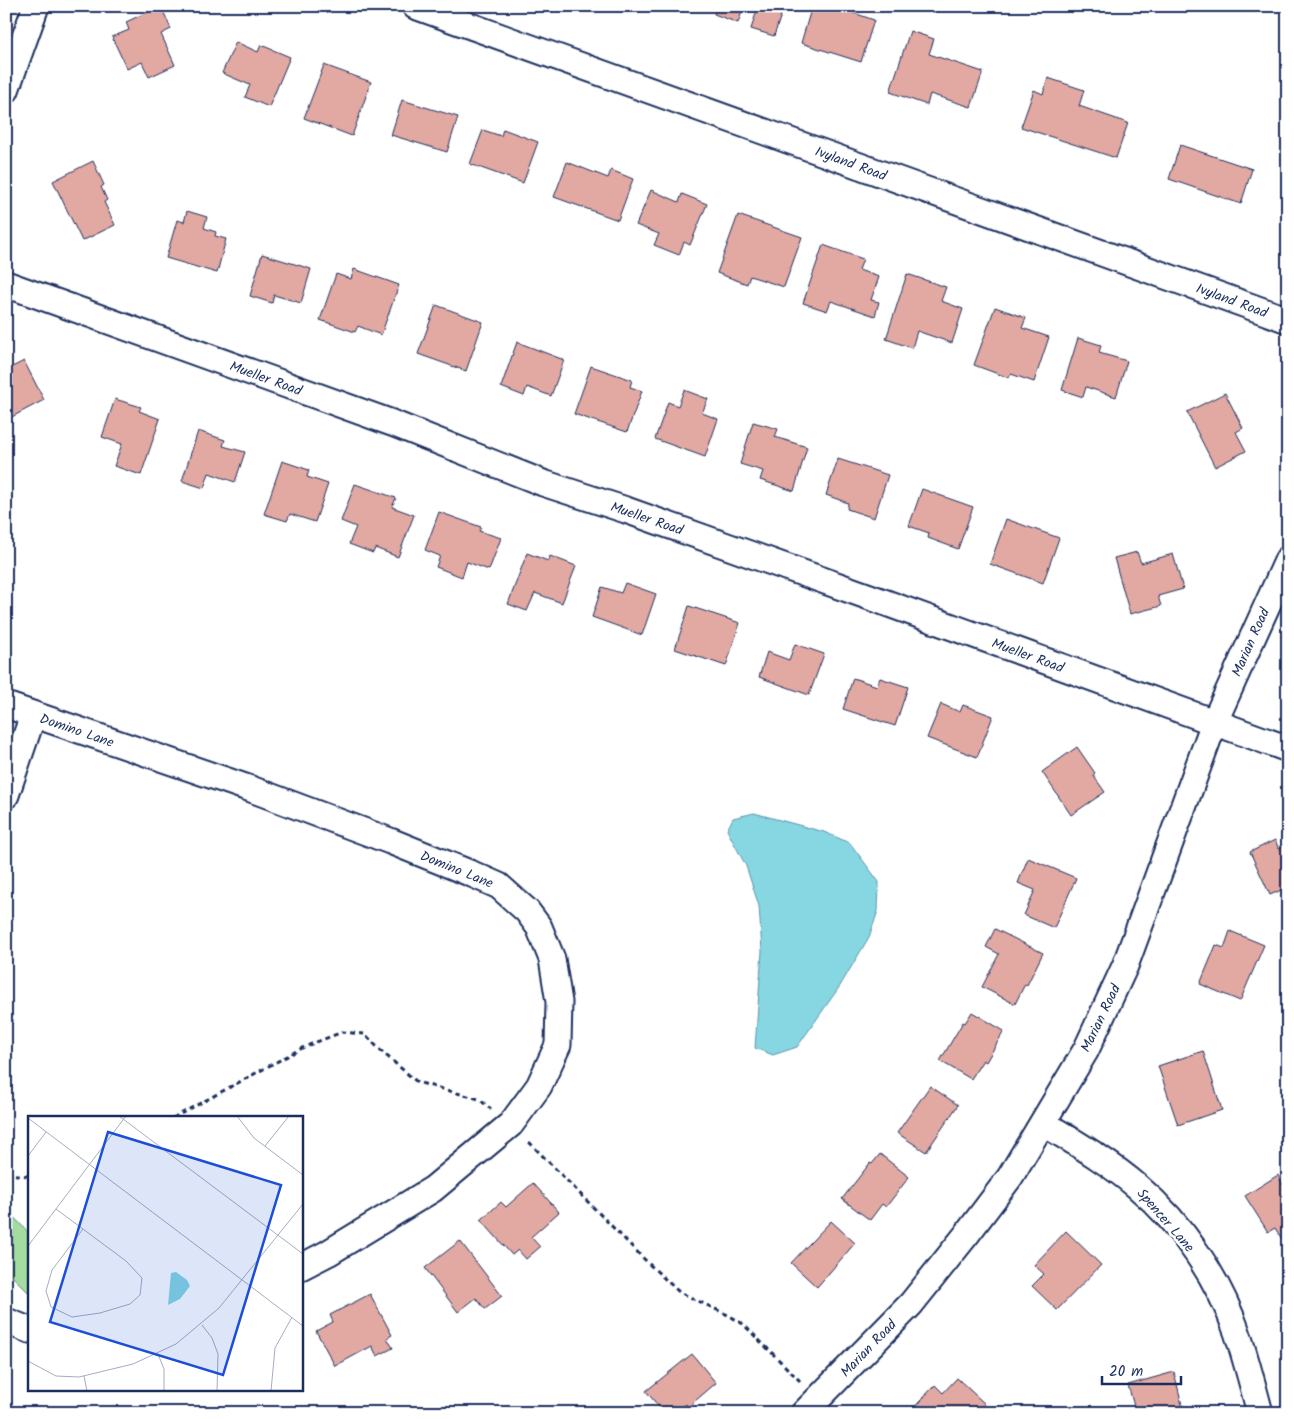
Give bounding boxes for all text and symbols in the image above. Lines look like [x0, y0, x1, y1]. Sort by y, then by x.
street label: Ivyland Road [812, 141, 891, 187]
street label: Ivyland Road [1193, 278, 1272, 324]
street label: Mueller Road [226, 356, 306, 403]
street label: Mueller Road [607, 496, 687, 542]
street label: Marian Road [1226, 604, 1276, 680]
street label: Mueller Road [988, 633, 1068, 680]
street label: Domino Lane [37, 708, 117, 754]
street label: Domino Lane [417, 845, 497, 895]
street label: Marian Road [1075, 980, 1127, 1056]
inset map [28, 1116, 302, 1392]
street label: Spencer Lane [1131, 1184, 1200, 1258]
street label: Marian Road [835, 1314, 903, 1383]
scale bar [1102, 1354, 1180, 1386]
text: 20 m [1109, 1360, 1143, 1384]

